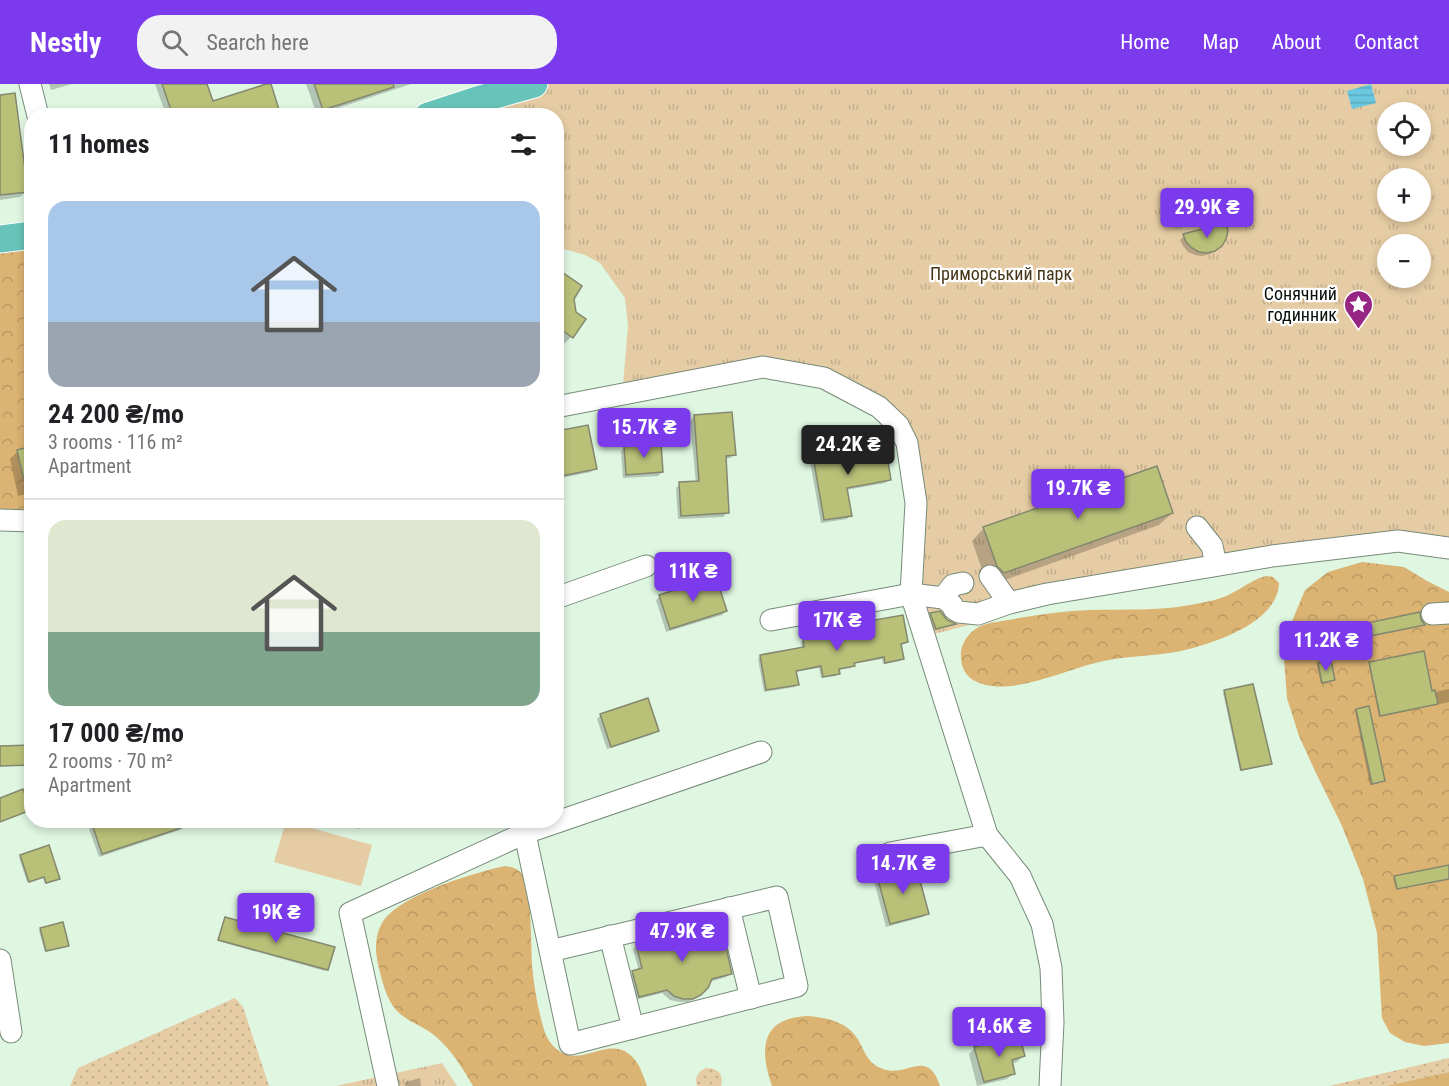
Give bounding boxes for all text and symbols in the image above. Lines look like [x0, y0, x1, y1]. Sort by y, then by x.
search box [137, 15, 557, 69]
text: Nestly [30, 26, 101, 59]
icon: search [158, 26, 191, 59]
text: Search here [206, 30, 309, 55]
text: Home [1120, 30, 1170, 54]
text: Map [1203, 30, 1239, 54]
text: About [1272, 30, 1321, 54]
text: Contact [1354, 30, 1419, 54]
map controls [1377, 102, 1431, 288]
button: locate [1377, 102, 1431, 156]
icon: filters [507, 128, 540, 161]
text: 11 homes [48, 129, 150, 159]
button: + [1377, 168, 1431, 222]
pin: 29.9K ₴ [1152, 188, 1262, 239]
text: 29.9K ₴ [1174, 195, 1240, 219]
button: − [1377, 234, 1431, 288]
icon: home [240, 240, 348, 348]
park label: Приморський парк [930, 263, 1072, 284]
place label: Сонячний годинник [1264, 283, 1337, 325]
place icon: Сонячний годинник [1342, 288, 1374, 330]
text: 24 200 ₴/mo [48, 399, 184, 429]
pin: 15.7K ₴ [589, 408, 699, 459]
text: 15.7K ₴ [611, 415, 677, 439]
pin: 24.2K ₴ [793, 425, 903, 476]
text: 3 rooms · 116 m² [48, 430, 183, 454]
text: 24.2K ₴ [815, 432, 881, 456]
text: Apartment [48, 454, 132, 478]
pin: 19.7K ₴ [1023, 469, 1133, 520]
text: 19.7K ₴ [1045, 476, 1111, 500]
pin: 11K ₴ [651, 552, 735, 603]
icon: home [240, 559, 348, 667]
text: 11K ₴ [668, 559, 718, 583]
pin: 17K ₴ [795, 601, 879, 652]
text: 17K ₴ [812, 608, 862, 632]
pin: 11.2K ₴ [1271, 621, 1381, 672]
text: 11.2K ₴ [1293, 628, 1359, 652]
text: 17 000 ₴/mo [48, 718, 184, 748]
text: 2 rooms · 70 m² [48, 749, 173, 773]
text: Apartment [48, 773, 132, 797]
pin: 14.7K ₴ [848, 844, 958, 895]
text: 14.7K ₴ [870, 851, 936, 875]
pin: 19K ₴ [234, 893, 318, 944]
text: 19K ₴ [251, 900, 301, 924]
pin: 47.9K ₴ [627, 912, 737, 963]
text: 47.9K ₴ [649, 919, 715, 943]
pin: 14.6K ₴ [944, 1007, 1054, 1058]
text: 14.6K ₴ [966, 1014, 1032, 1038]

